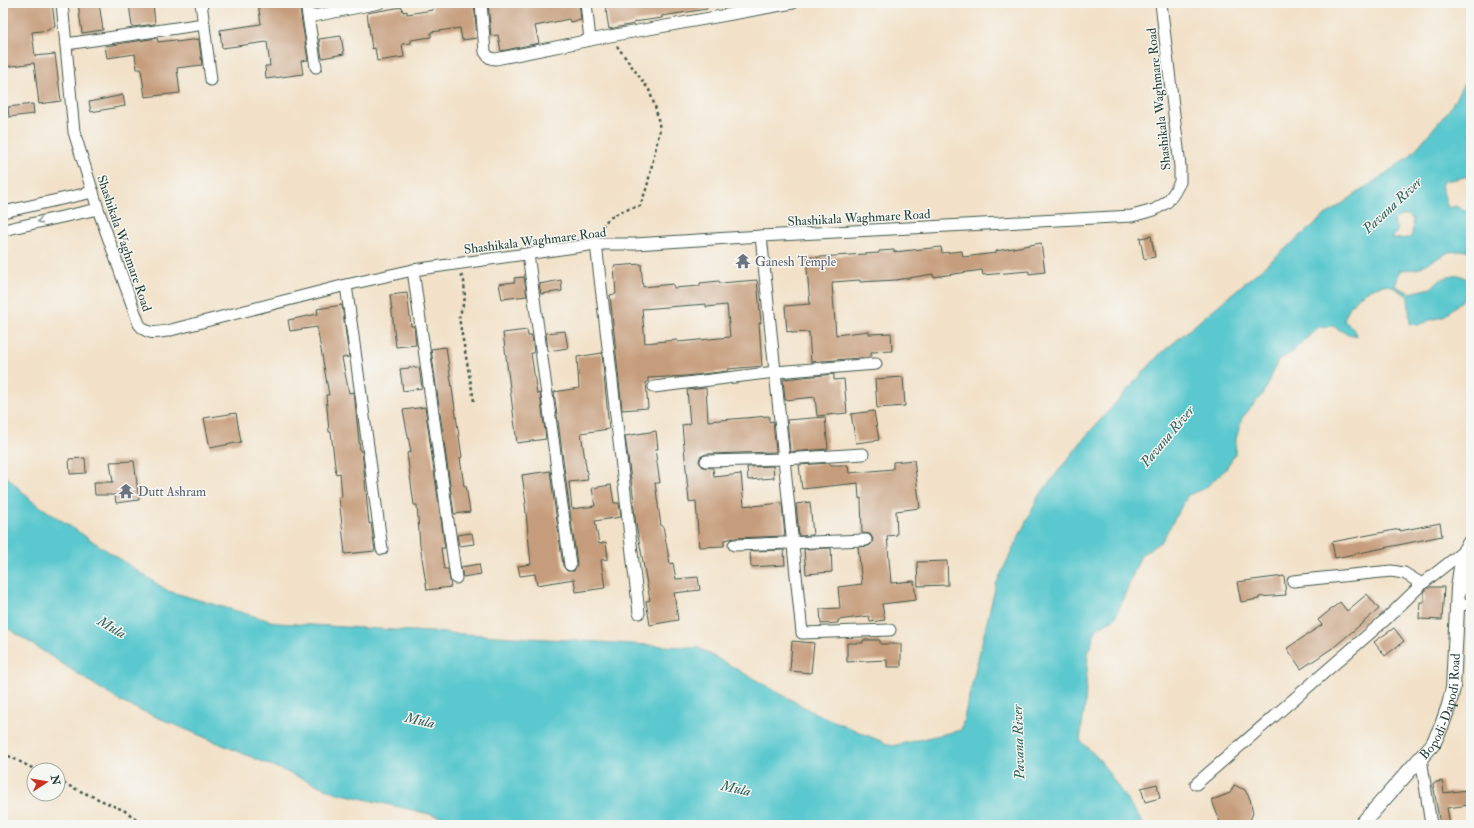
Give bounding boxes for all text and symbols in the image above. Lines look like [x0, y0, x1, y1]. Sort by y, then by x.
street label: Shashikala Waghmare Road [1143, 26, 1174, 171]
street label: Shashikala Waghmare Road [93, 173, 155, 314]
water label: Pavana River [1358, 173, 1426, 238]
street label: Shashikala Waghmare Road [787, 206, 932, 230]
one-way arrow [37, 217, 44, 225]
street label: Shashikala Waghmare Road [463, 224, 608, 258]
temple icon: Ganesh Temple [734, 252, 752, 270]
place label: Ganesh Temple [755, 254, 837, 271]
water label: Pavana River [1136, 402, 1198, 471]
temple icon: Dutt Ashram [117, 482, 135, 500]
place label: Dutt Ashram [138, 484, 206, 500]
water label: Mula [94, 612, 129, 643]
street label: Bopodi-Dapodi Road [1416, 652, 1464, 763]
water label: Pavana River [1009, 704, 1028, 781]
water label: Mula [403, 709, 437, 732]
north arrow [26, 762, 66, 802]
text: N [48, 773, 63, 787]
water label: Mula [719, 777, 753, 800]

